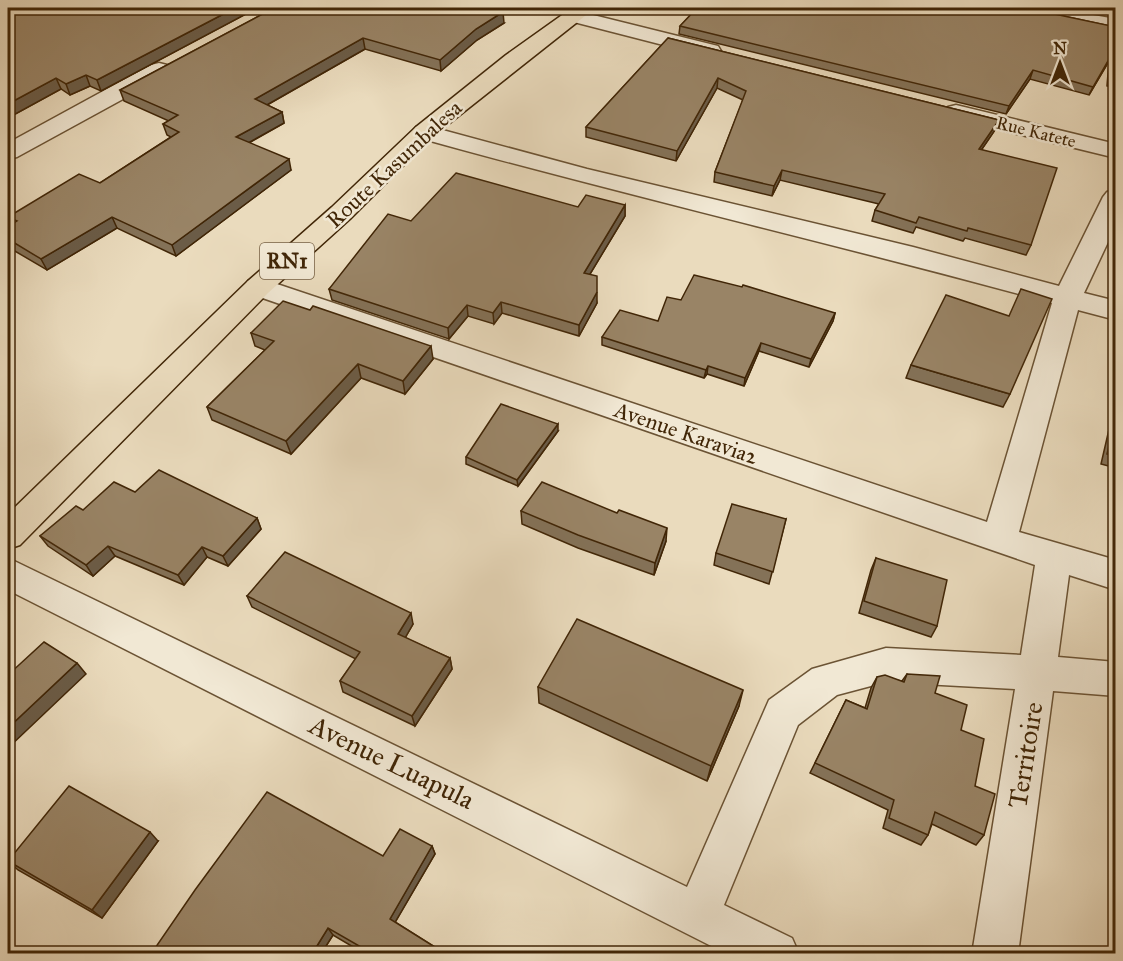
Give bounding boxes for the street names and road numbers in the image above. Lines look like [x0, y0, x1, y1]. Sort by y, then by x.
street label: Route Kasumbalesa [321, 94, 468, 234]
street label: Rue Katete [994, 111, 1078, 153]
road number: RN1 [260, 243, 314, 279]
street label: Avenue Karavia2 [610, 396, 761, 470]
street label: Territoire [1000, 700, 1050, 810]
street label: Avenue Luapula [303, 707, 480, 816]

